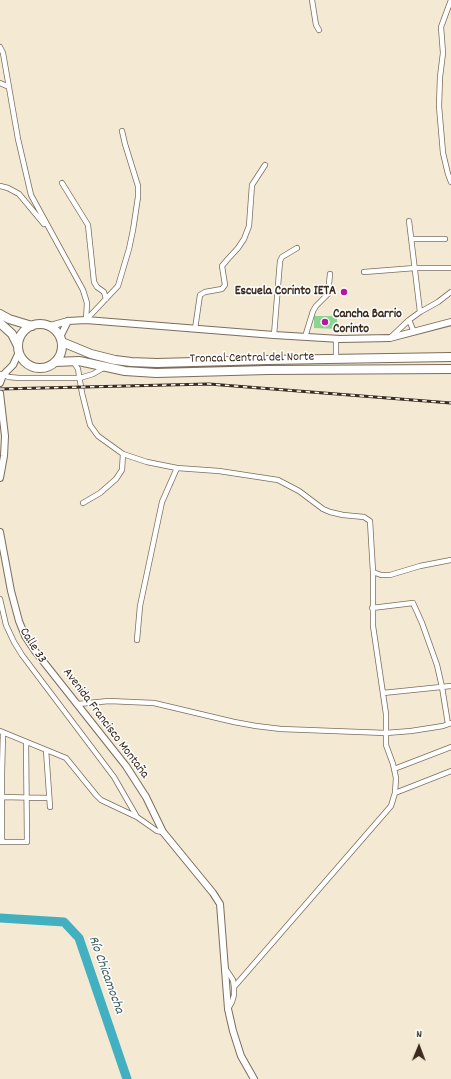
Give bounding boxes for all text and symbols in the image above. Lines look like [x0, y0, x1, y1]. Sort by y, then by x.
place label: Escuela Corinto IETA [235, 284, 336, 300]
marker: Escuela Corinto IETA [339, 287, 349, 297]
place label: Cancha Barrio Corinto [333, 307, 402, 338]
marker: Cancha Barrio Corinto [320, 317, 330, 327]
street label: Troncal Central del Norte [190, 350, 314, 368]
street label: Calle 33 [15, 625, 49, 667]
street label: Avenida Francisco Montaña [58, 666, 152, 782]
water label: Río Chicamocha [83, 934, 127, 1016]
north arrow [399, 1027, 439, 1067]
text: N [416, 1027, 422, 1043]

